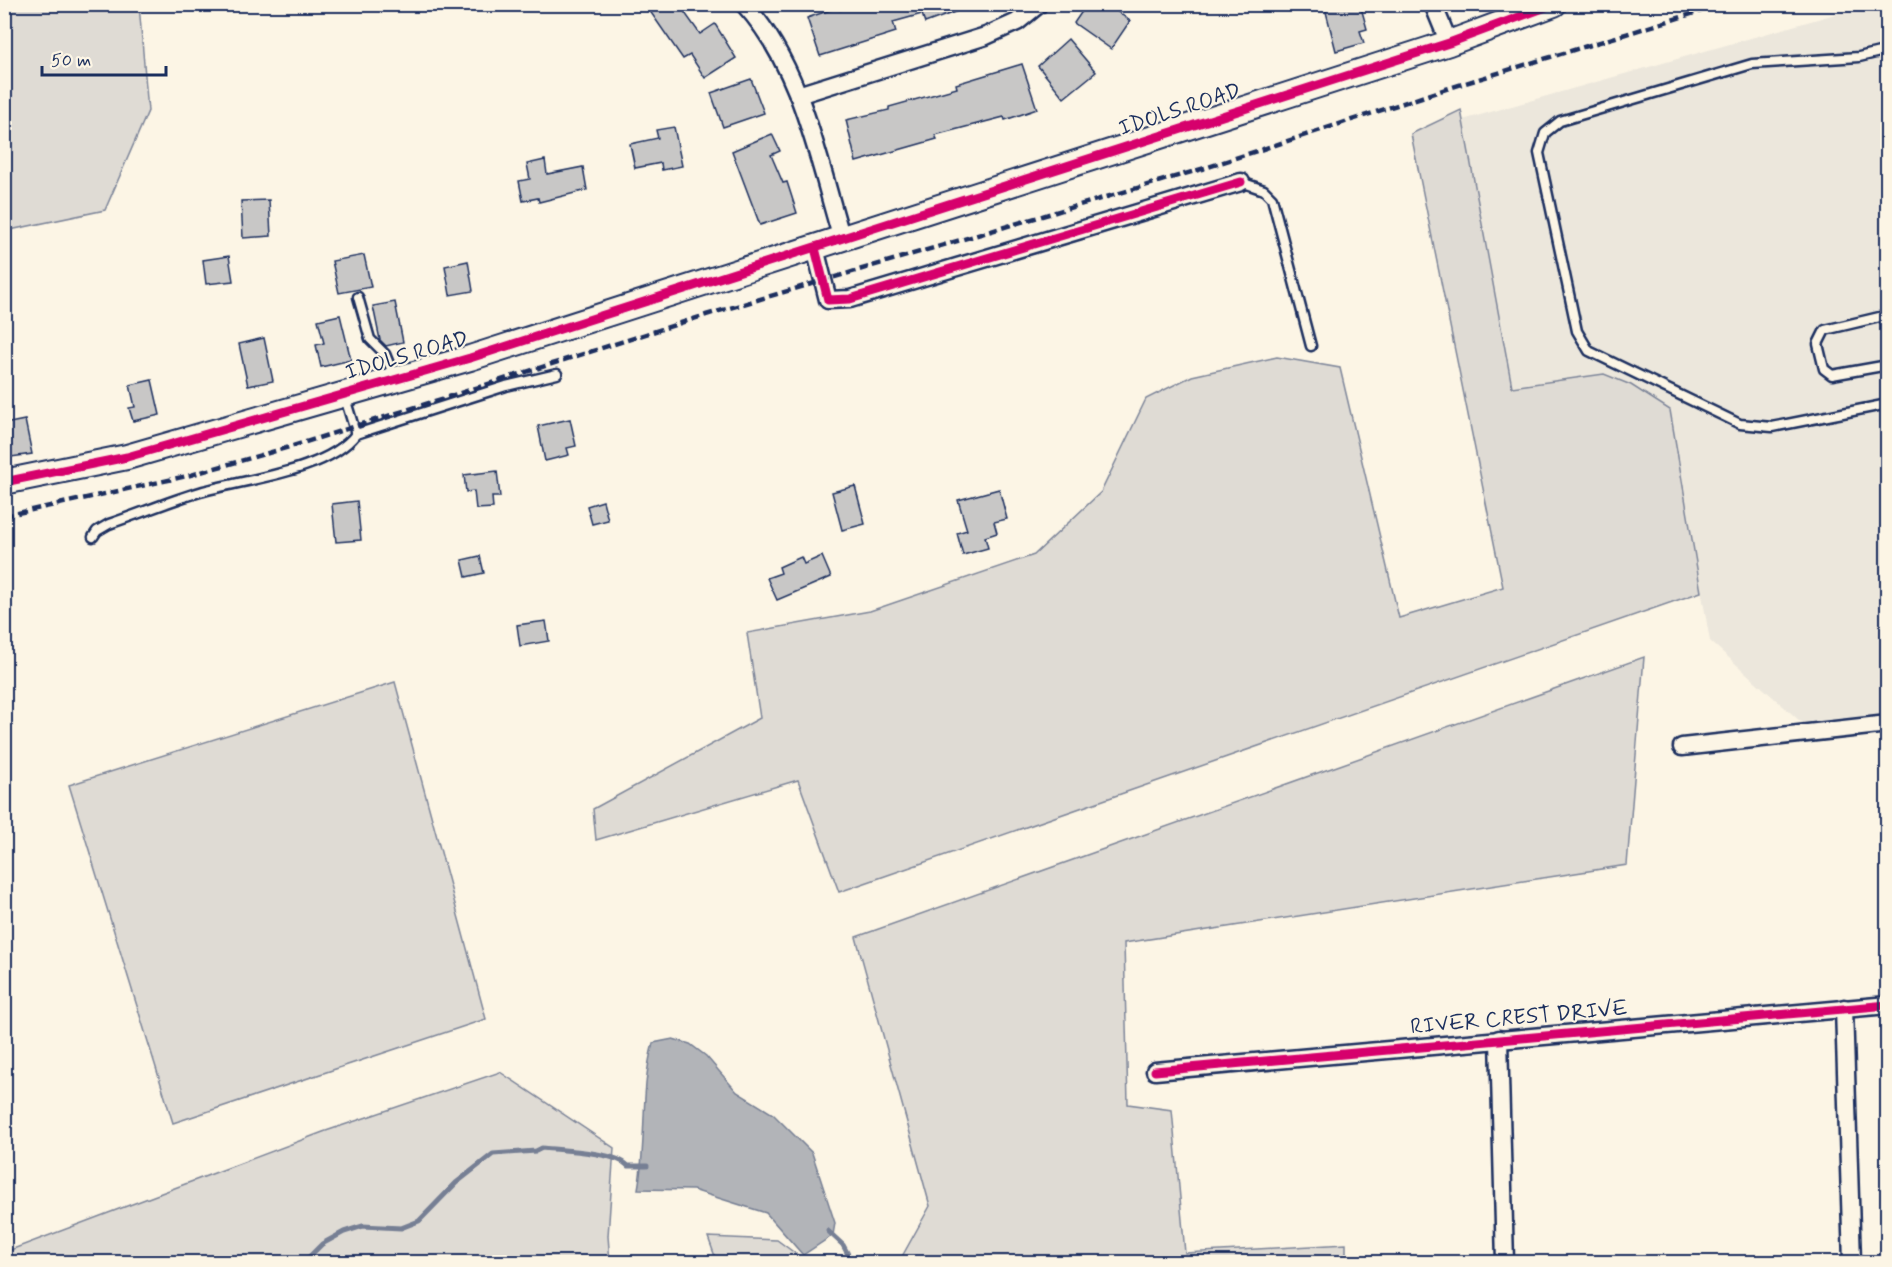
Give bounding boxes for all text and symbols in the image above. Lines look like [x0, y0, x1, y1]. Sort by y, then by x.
scale bar [42, 39, 166, 77]
text: 50 m [51, 49, 91, 73]
street label: IDOLS ROAD [1115, 77, 1245, 143]
street label: IDOLS ROAD [342, 325, 472, 387]
street label: RIVER CREST DRIVE [1409, 995, 1629, 1041]

